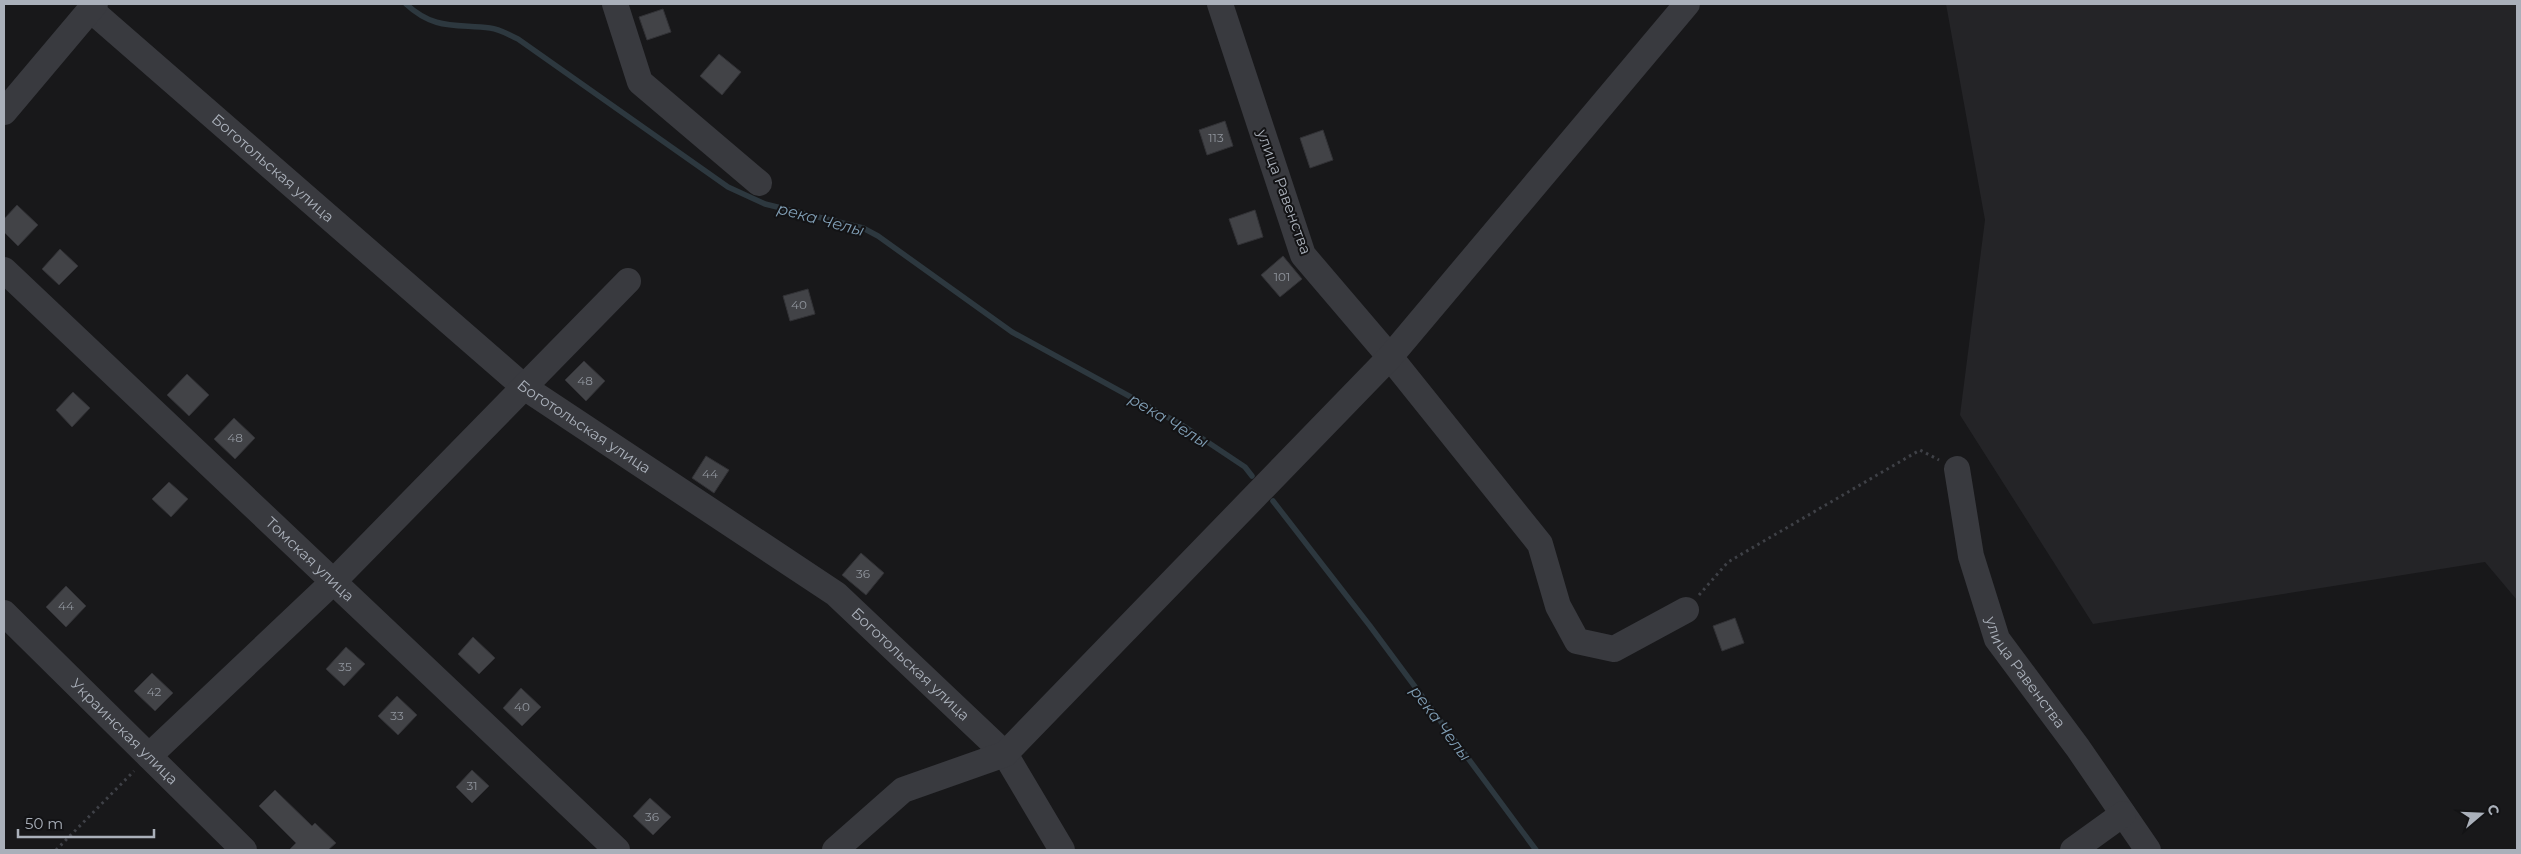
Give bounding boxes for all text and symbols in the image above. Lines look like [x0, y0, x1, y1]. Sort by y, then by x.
street label: Боготольская улица [208, 109, 338, 226]
street label: улица Равенства [1253, 126, 1316, 257]
house number: 113 [1208, 130, 1224, 145]
water label: река Челы [775, 199, 866, 240]
house number: 101 [1274, 269, 1290, 284]
house number: 40 [791, 297, 807, 312]
house number: 48 [577, 373, 593, 388]
street label: Боготольская улица [513, 375, 655, 477]
water label: река Челы [1126, 389, 1212, 452]
house number: 48 [227, 430, 243, 445]
house number: 44 [702, 466, 718, 481]
street label: Томская улица [262, 513, 358, 605]
house number: 36 [856, 566, 870, 581]
house number: 44 [58, 598, 74, 613]
street label: Боготольская улица [847, 603, 974, 725]
street label: улица Равенства [1981, 613, 2070, 732]
house number: 35 [338, 659, 352, 674]
street label: Украинская улица [67, 674, 182, 789]
water label: река Челы [1406, 682, 1475, 765]
house number: 42 [147, 684, 162, 699]
house number: 40 [514, 699, 530, 714]
house number: 33 [390, 708, 404, 723]
house number: 31 [466, 778, 478, 793]
north arrow [2456, 789, 2506, 839]
text: С [2483, 802, 2503, 818]
scale bar [18, 806, 154, 838]
house number: 36 [645, 809, 659, 824]
text: 50 m [25, 814, 63, 833]

